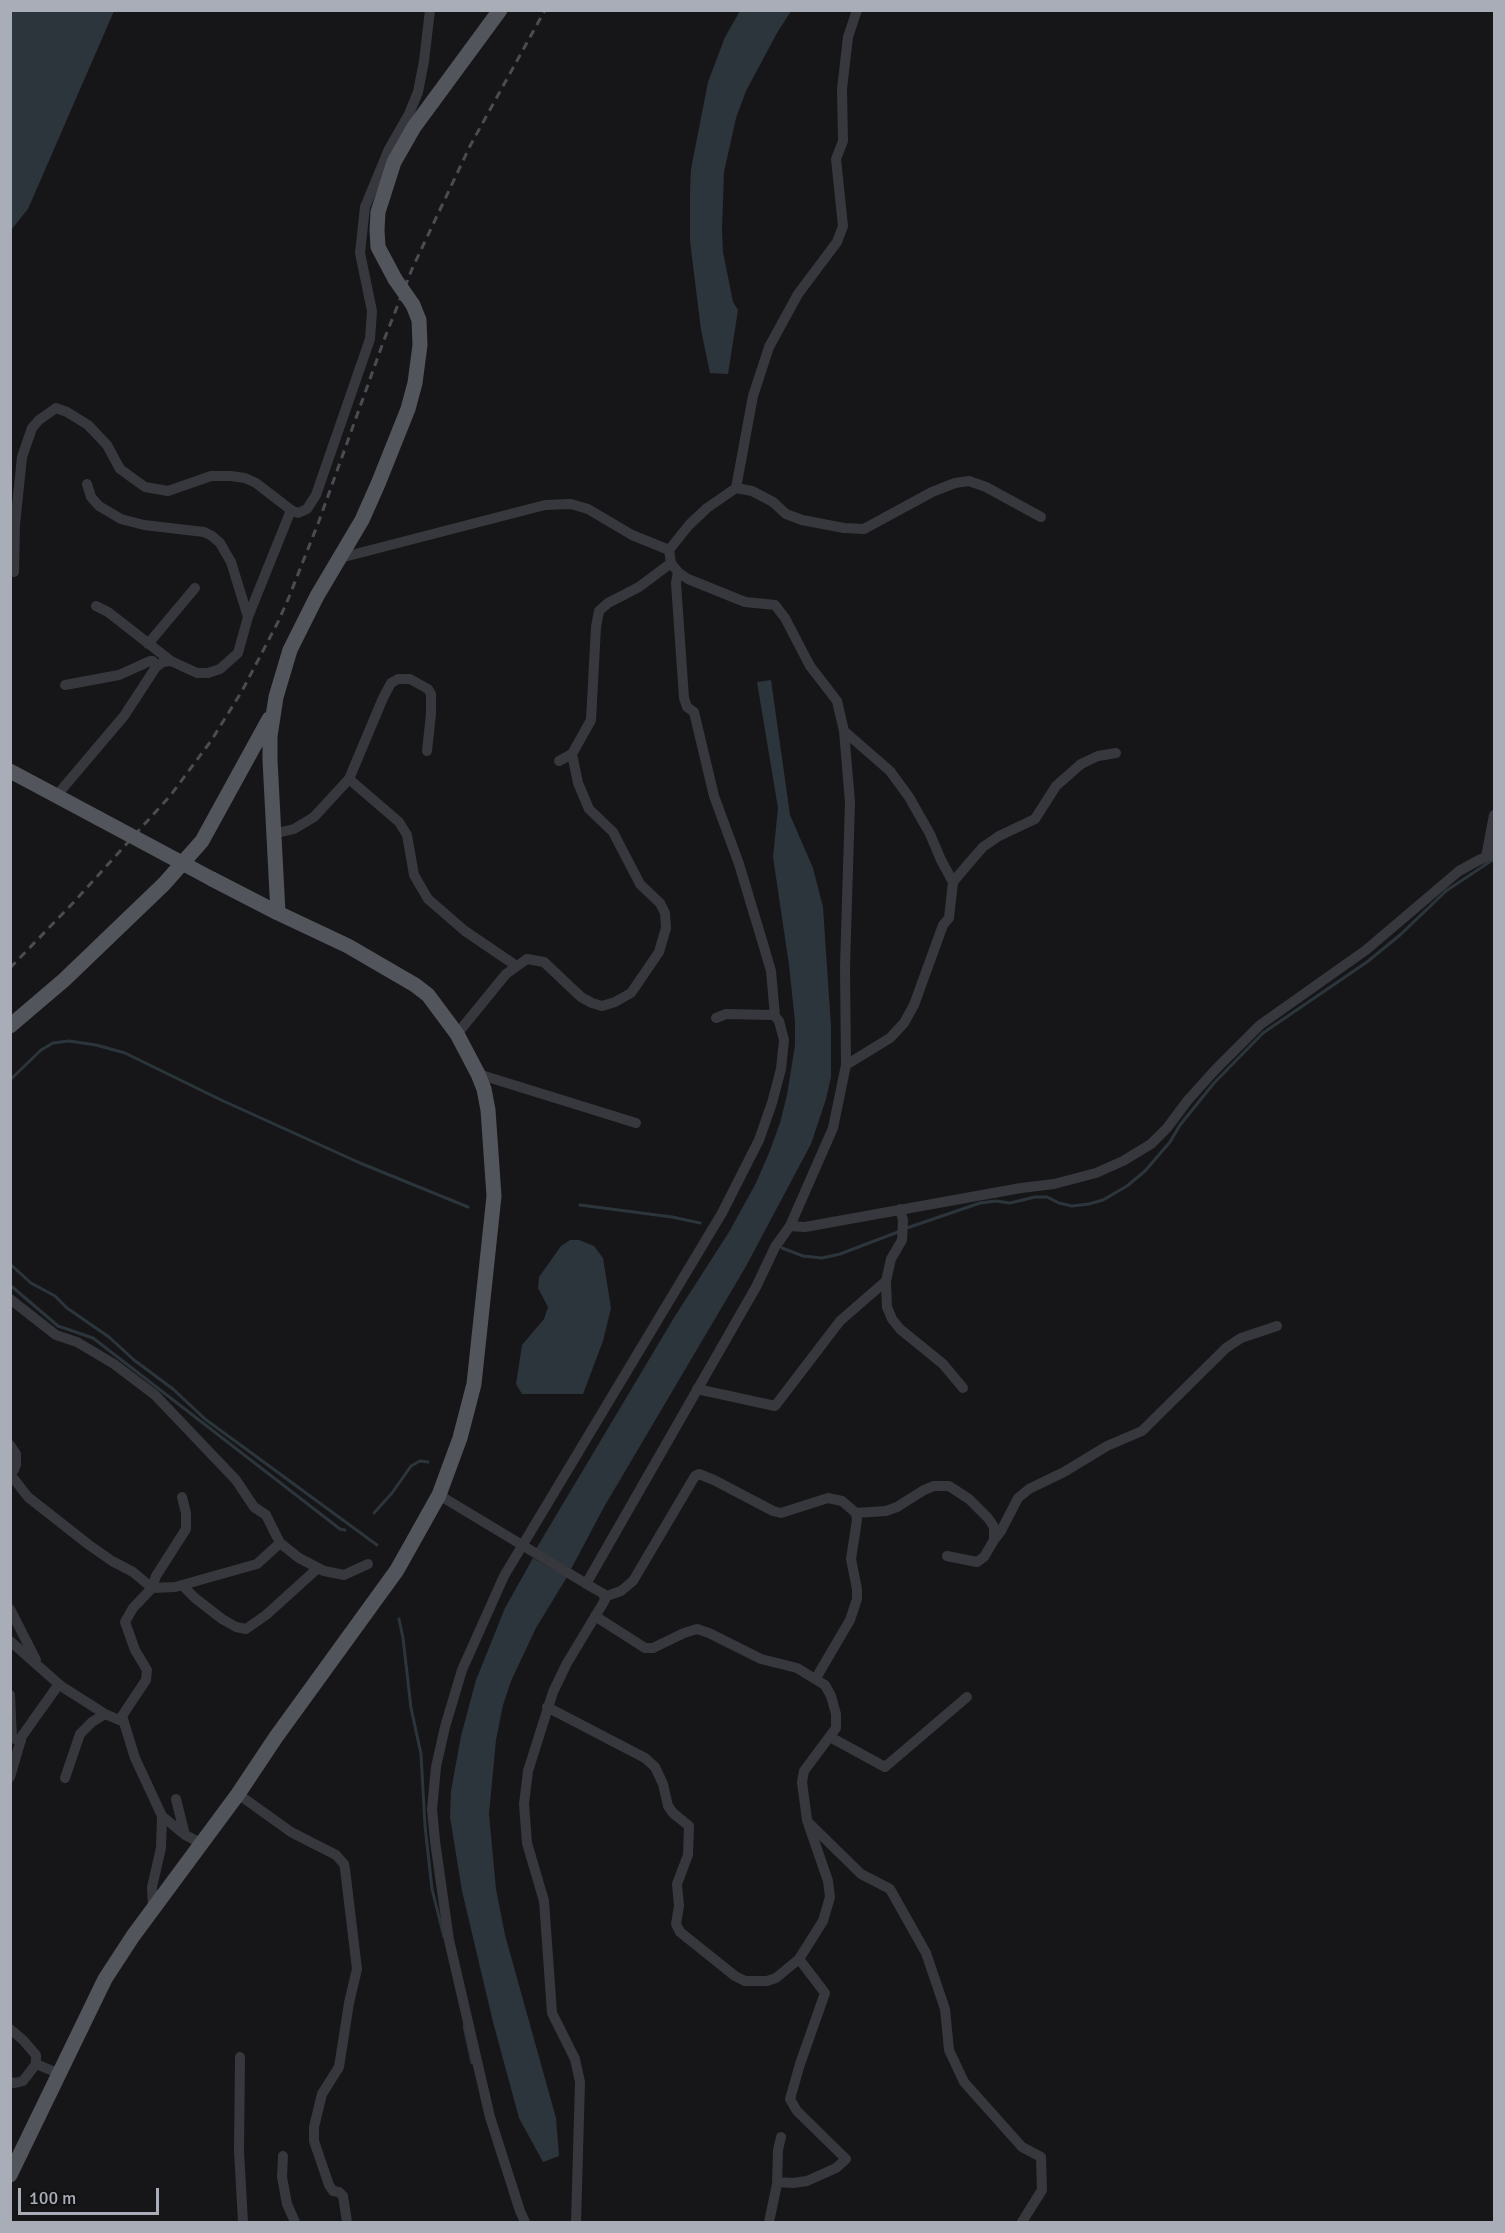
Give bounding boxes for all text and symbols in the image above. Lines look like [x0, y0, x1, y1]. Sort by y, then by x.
scale bar [21, 2176, 162, 2214]
text: 100 m [29, 2187, 76, 2209]

